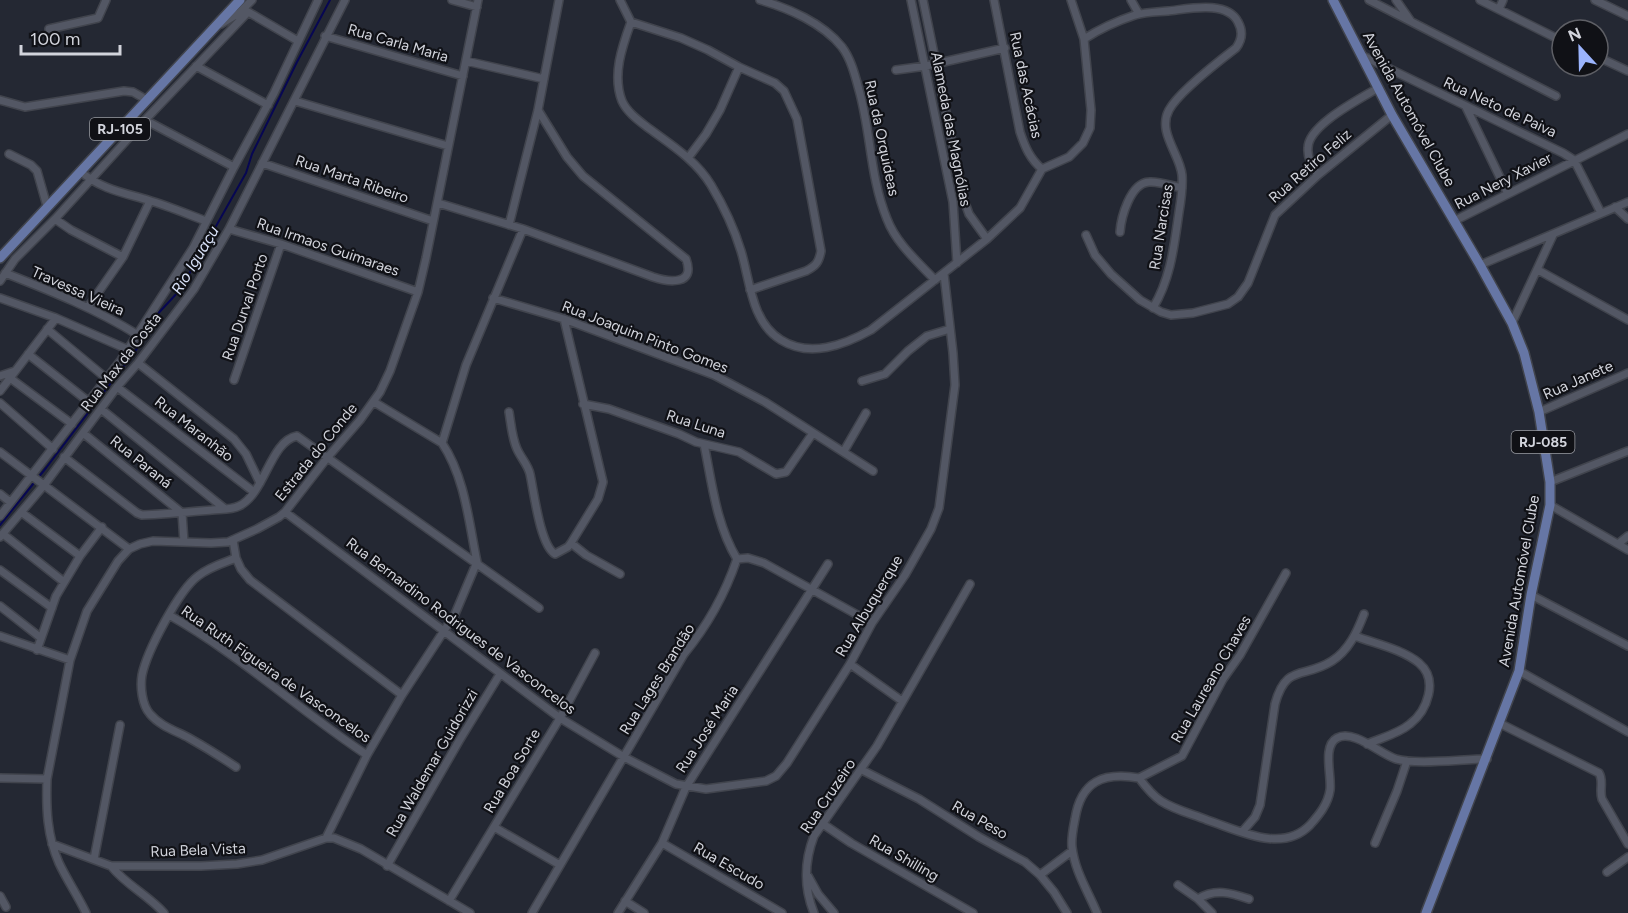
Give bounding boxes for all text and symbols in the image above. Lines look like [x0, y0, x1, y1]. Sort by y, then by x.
scale bar [21, 18, 120, 56]
north arrow [1550, 18, 1610, 78]
street label: Rua Carla Maria [346, 20, 450, 66]
text: N [1565, 23, 1584, 46]
text: 100 m [30, 28, 80, 50]
street label: Avenida Automóvel Clube [1359, 28, 1459, 190]
street label: Rua das Acácias [1006, 30, 1046, 140]
street label: Alameda das Magnólias [927, 50, 975, 208]
street label: Rua Neto de Paiva [1441, 73, 1559, 141]
street label: Rua da Orquideas [861, 78, 903, 198]
road number: RJ-105 [90, 118, 150, 140]
street label: Rua Retiro Feliz [1265, 125, 1355, 207]
street label: Rua Nery Xavier [1451, 149, 1555, 213]
street label: Rua Marta Ribeiro [293, 151, 411, 207]
street label: Rua Narcisas [1145, 183, 1177, 271]
street label: Rua Irmaos Guimaraes [254, 214, 402, 280]
water label: Rio Iguaçu [167, 222, 223, 298]
street label: Rua Durval Porto [218, 251, 272, 363]
street label: Travessa Vieira [29, 263, 127, 319]
street label: Rua Joaquim Pinto Gomes [559, 297, 731, 377]
street label: Rua Max da Costa [77, 309, 165, 415]
street label: Rua Janete [1540, 357, 1616, 403]
street label: Rua Maranhão [151, 393, 237, 466]
street label: Estrada do Conde [271, 400, 361, 504]
street label: Rua Luna [664, 406, 728, 442]
road number: RJ-085 [1512, 431, 1574, 453]
street label: Rua Paraná [107, 432, 175, 492]
street label: Avenida Automóvel Clube [1495, 494, 1543, 668]
street label: Rua Bernardino Rodrigues de Vasconcelos [343, 534, 579, 718]
street label: Rua Albuquerque [832, 552, 906, 660]
street label: Rua Ruth Figueira de Vasconcelos [178, 601, 374, 747]
street label: Rua Laureano Chaves [1167, 612, 1255, 746]
street label: Rua Lages Brandão [616, 620, 699, 738]
street label: Rua José Maria [672, 682, 742, 776]
street label: Rua Waldemar Guidorizzi [382, 686, 482, 840]
street label: Rua Boa Sorte [480, 726, 544, 816]
street label: Rua Cruzeiro [796, 755, 860, 837]
street label: Rua Peso [949, 797, 1011, 843]
street label: Rua Shilling [866, 831, 942, 885]
street label: Rua Escudo [690, 838, 768, 894]
street label: Rua Bela Vista [150, 839, 246, 861]

